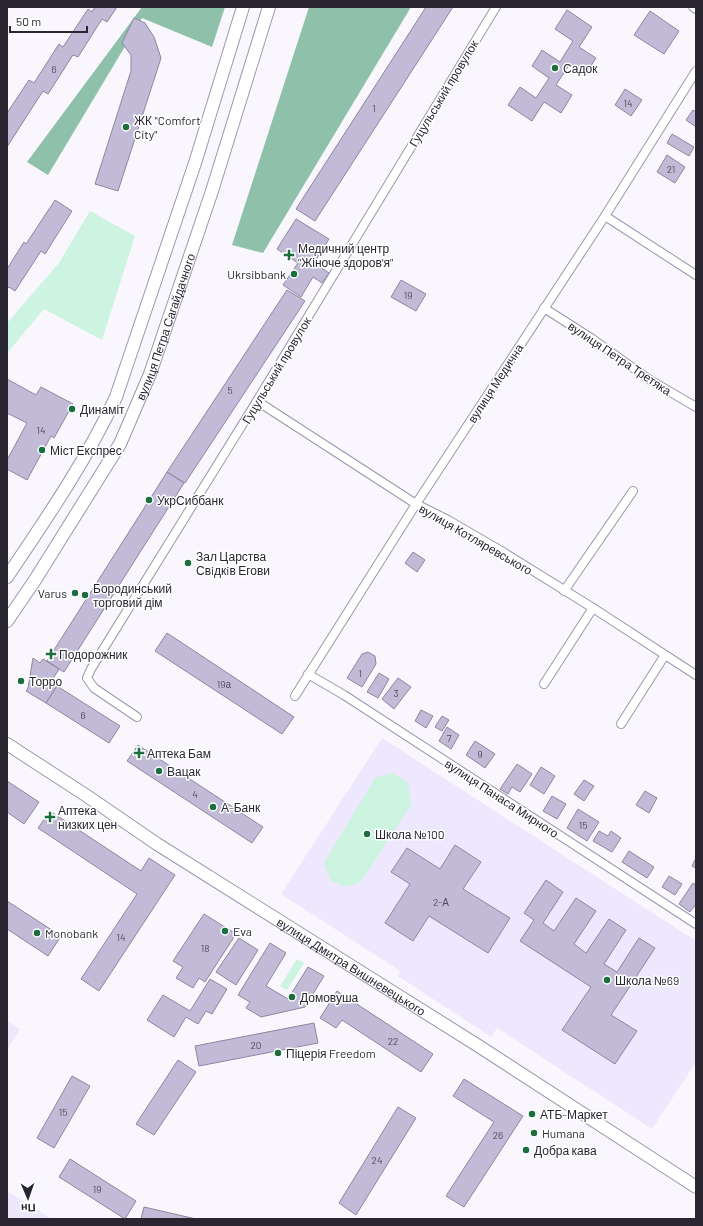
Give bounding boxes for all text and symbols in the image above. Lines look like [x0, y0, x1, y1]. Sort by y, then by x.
scale bar [10, 8, 87, 34]
text: 50 m [16, 14, 41, 28]
street label: Гуцульський провулок [406, 37, 482, 149]
place label: Садок [563, 61, 598, 76]
house number: 6 [51, 63, 57, 75]
marker: Садок [550, 63, 560, 73]
house number: 14 [623, 97, 633, 109]
house number: 1 [372, 102, 376, 114]
place label: ЖК "Comfort City" [134, 113, 201, 141]
marker: ЖК "Comfort City" [121, 122, 131, 132]
house number: 21 [667, 163, 675, 175]
place label: Медичний центр "Жіноче здоров'я" [298, 241, 393, 270]
marker: Медичний центр "Жіноче здоров'я" [283, 249, 295, 261]
street label: вулиця Петра Сагайдачного [133, 251, 197, 402]
place label: Ukrsibbank [227, 267, 286, 281]
marker: Ukrsibbank [289, 269, 299, 279]
house number: 19 [404, 289, 412, 301]
street label: Гуцульський провулок [239, 314, 315, 426]
street label: вулиця Петра Третяка [565, 318, 674, 399]
street label: вулиця Медична [464, 341, 527, 426]
house number: 5 [227, 384, 233, 396]
place label: Динаміт [80, 402, 125, 417]
marker: Динаміт [67, 404, 77, 414]
house number: 14 [36, 424, 46, 436]
place label: Міст Експрес [50, 443, 122, 458]
marker: Міст Експрес [37, 445, 47, 455]
place label: УкрСиббанк [157, 493, 224, 508]
marker: УкрСиббанк [144, 495, 154, 505]
street label: вулиця Котляревського [417, 501, 535, 578]
place label: Зал Царства Свiдкiв Егови [196, 549, 270, 578]
marker: Зал Царства Свiдкiв Егови [183, 558, 193, 568]
place label: Бородинський торговий дім [93, 581, 172, 610]
place label: Varus [38, 586, 67, 600]
marker: Varus [70, 588, 80, 598]
marker: Бородинський торговий дім [80, 590, 90, 600]
place label: Подорожник [59, 647, 128, 662]
marker: Подорожник [46, 649, 56, 659]
house number: 1 [358, 667, 362, 679]
place label: Торро [29, 674, 62, 689]
marker: Торро [16, 676, 26, 686]
house number: 19а [217, 678, 232, 690]
house number: 3 [393, 687, 399, 699]
house number: 6 [80, 709, 86, 721]
house number: 7 [447, 732, 452, 744]
place label: Аптека Бам [147, 746, 211, 760]
marker: Аптека Бам [134, 748, 144, 758]
house number: 9 [477, 748, 483, 760]
street label: вулиця Панаса Мирного [442, 756, 562, 841]
place label: Вацак [167, 764, 201, 779]
marker: Вацак [154, 766, 164, 776]
house number: 4 [192, 788, 198, 800]
place label: А-Банк [221, 800, 261, 814]
marker: А-Банк [208, 802, 218, 812]
place label: Аптека низких цен [58, 803, 117, 832]
marker: Аптека низких цен [45, 812, 55, 822]
house number: 15 [579, 819, 587, 831]
place label: Школа №100 [375, 827, 445, 841]
marker: Школа №100 [362, 829, 372, 839]
house number: 2-А [433, 896, 449, 908]
street label: вулиця Дмитра Вишневецького [275, 914, 429, 1018]
place label: Eva [233, 924, 252, 938]
place label: Monobank [45, 926, 98, 940]
marker: Eva [220, 926, 230, 936]
marker: Monobank [32, 928, 42, 938]
house number: 14 [116, 931, 126, 943]
house number: 18 [201, 942, 209, 954]
place label: Школа №69 [615, 973, 679, 987]
marker: Школа №69 [602, 975, 612, 985]
place label: Домовуша [300, 990, 359, 1005]
marker: Домовуша [287, 992, 297, 1002]
house number: 22 [388, 1035, 398, 1047]
house number: 20 [250, 1039, 262, 1051]
place label: Піцерія Freedom [286, 1046, 376, 1061]
marker: Піцерія Freedom [273, 1048, 283, 1058]
house number: 15 [59, 1106, 67, 1118]
place label: АТБ-Маркет [540, 1107, 608, 1122]
marker: АТБ-Маркет [527, 1109, 537, 1119]
place label: Humana [542, 1126, 585, 1140]
marker: Humana [529, 1128, 539, 1138]
house number: 26 [493, 1129, 503, 1141]
place label: Добра кава [534, 1143, 597, 1158]
marker: Добра кава [521, 1145, 531, 1155]
house number: 24 [372, 1154, 382, 1166]
north arrow [8, 1178, 48, 1218]
house number: 19 [93, 1183, 101, 1195]
text: Пн [21, 1202, 36, 1215]

